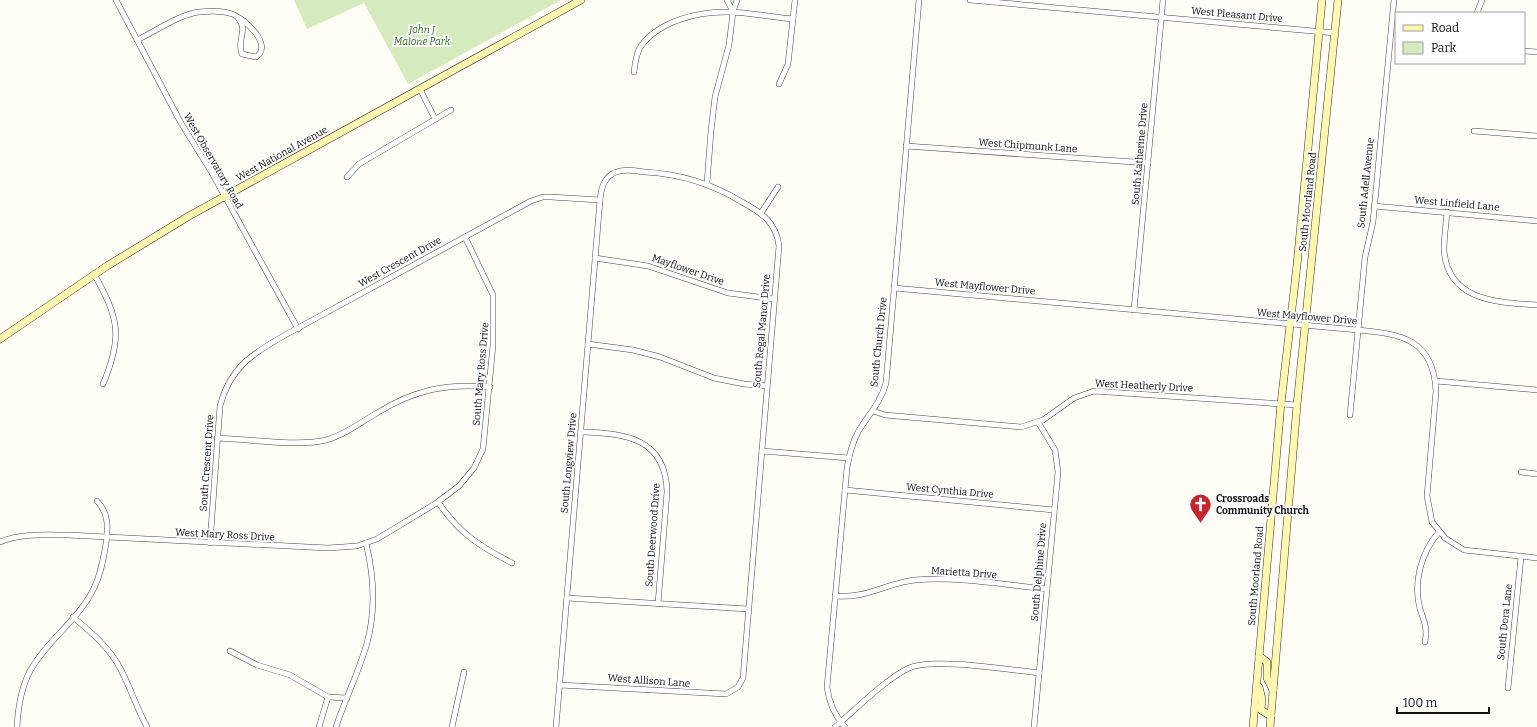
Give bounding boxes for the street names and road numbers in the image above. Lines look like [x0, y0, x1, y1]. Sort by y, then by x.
street label: West Pleasant Drive [1191, 5, 1283, 25]
street label: South Katherine Drive [1130, 102, 1150, 206]
street label: West Observatory Road [181, 111, 245, 211]
street label: West National Avenue [234, 124, 330, 184]
street label: West Chipmunk Lane [978, 137, 1078, 155]
street label: South Adell Avenue [1355, 137, 1377, 229]
street label: South Moorland Road [1297, 152, 1319, 252]
street label: West Linfield Lane [1414, 194, 1500, 214]
street label: West Crescent Drive [356, 234, 444, 290]
street label: Mayflower Drive [650, 252, 726, 288]
street label: South Regal Manor Drive [751, 273, 773, 389]
street label: West Mayflower Drive [934, 277, 1036, 297]
street label: South Church Drive [868, 297, 890, 387]
street label: West Mayflower Drive [1256, 307, 1358, 327]
street label: South Mary Ross Drive [470, 322, 492, 426]
street label: West Heatherly Drive [1095, 377, 1193, 395]
street label: South Longview Drive [559, 412, 579, 514]
street label: South Crescent Drive [198, 414, 216, 512]
street label: West Cynthia Drive [906, 481, 994, 501]
street label: South Deerwood Drive [643, 483, 663, 587]
street label: South Delphine Drive [1029, 522, 1049, 622]
street label: West Mary Ross Drive [175, 526, 275, 544]
street label: South Moorland Road [1246, 526, 1266, 626]
street label: Marietta Drive [931, 565, 997, 581]
street label: South Dora Lane [1495, 583, 1515, 661]
street label: West Allison Lane [607, 672, 691, 690]

